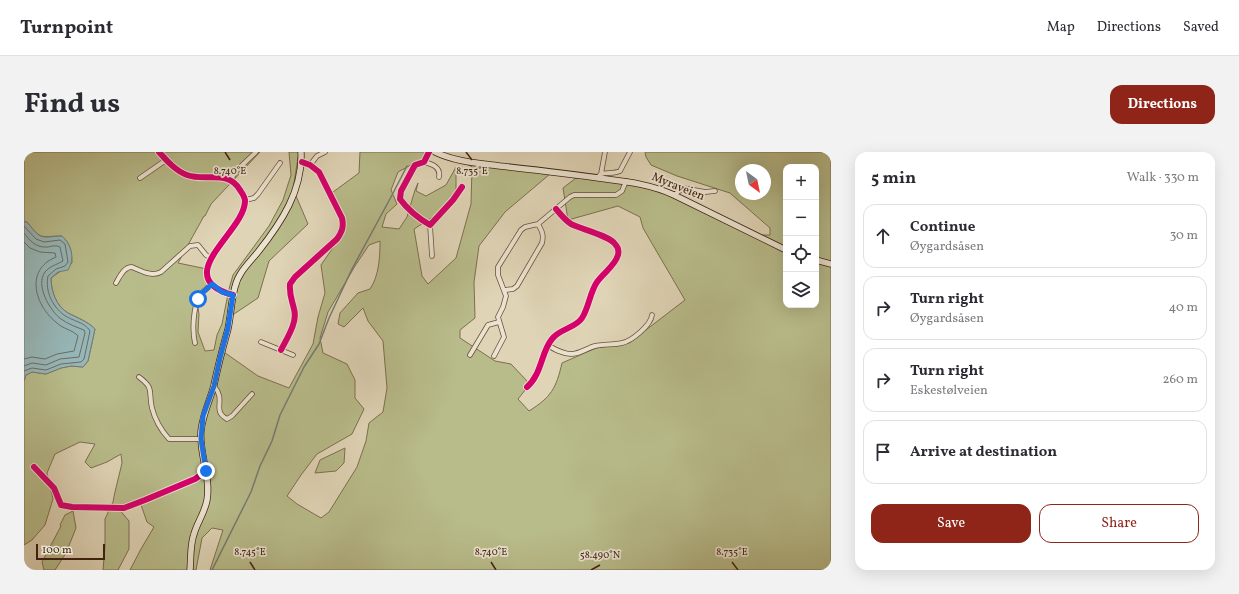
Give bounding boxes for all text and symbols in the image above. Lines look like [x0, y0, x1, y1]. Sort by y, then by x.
text: Turnpoint [20, 15, 113, 41]
text: Map [1047, 18, 1075, 37]
text: Directions [1097, 18, 1161, 37]
text: Saved [1183, 18, 1219, 37]
text: Find us [24, 85, 120, 124]
button: Directions [1110, 85, 1215, 124]
text: 8.740°E [214, 164, 246, 178]
text: 8.735°E [456, 164, 488, 178]
north arrow [735, 164, 771, 200]
map controls [783, 164, 819, 308]
button: + [783, 164, 819, 200]
text: 5 min [871, 167, 916, 190]
street label: Myraveien [649, 169, 707, 205]
text: Walk · 330 m [1127, 169, 1199, 187]
button: − [783, 200, 819, 236]
text: Continue [910, 217, 975, 238]
icon: ahead [872, 225, 894, 247]
text: 30 m [1170, 227, 1198, 245]
button: locate [783, 236, 819, 272]
text: Øygardsåsen [910, 238, 984, 256]
button: layers [783, 272, 819, 308]
text: Turn right [910, 289, 984, 310]
route start [189, 290, 207, 308]
icon: right [872, 297, 894, 319]
text: 40 m [1169, 299, 1198, 317]
text: Øygardsåsen [910, 310, 984, 328]
text: Turn right [910, 361, 984, 382]
icon: right [872, 369, 894, 391]
text: 260 m [1163, 371, 1198, 389]
text: Eskestølveien [910, 382, 988, 400]
icon: arrive [872, 441, 894, 463]
text: Arrive at destination [910, 442, 1057, 463]
route end [197, 462, 215, 480]
button: Save [871, 504, 1031, 543]
button: Share [1039, 504, 1199, 543]
scale bar [36, 542, 105, 561]
text: 100 m [42, 543, 72, 558]
text: 8.745°E [234, 545, 266, 559]
text: 8.740°E [475, 545, 507, 559]
text: 8.735°E [716, 545, 748, 559]
text: 58.490°N [580, 548, 621, 562]

